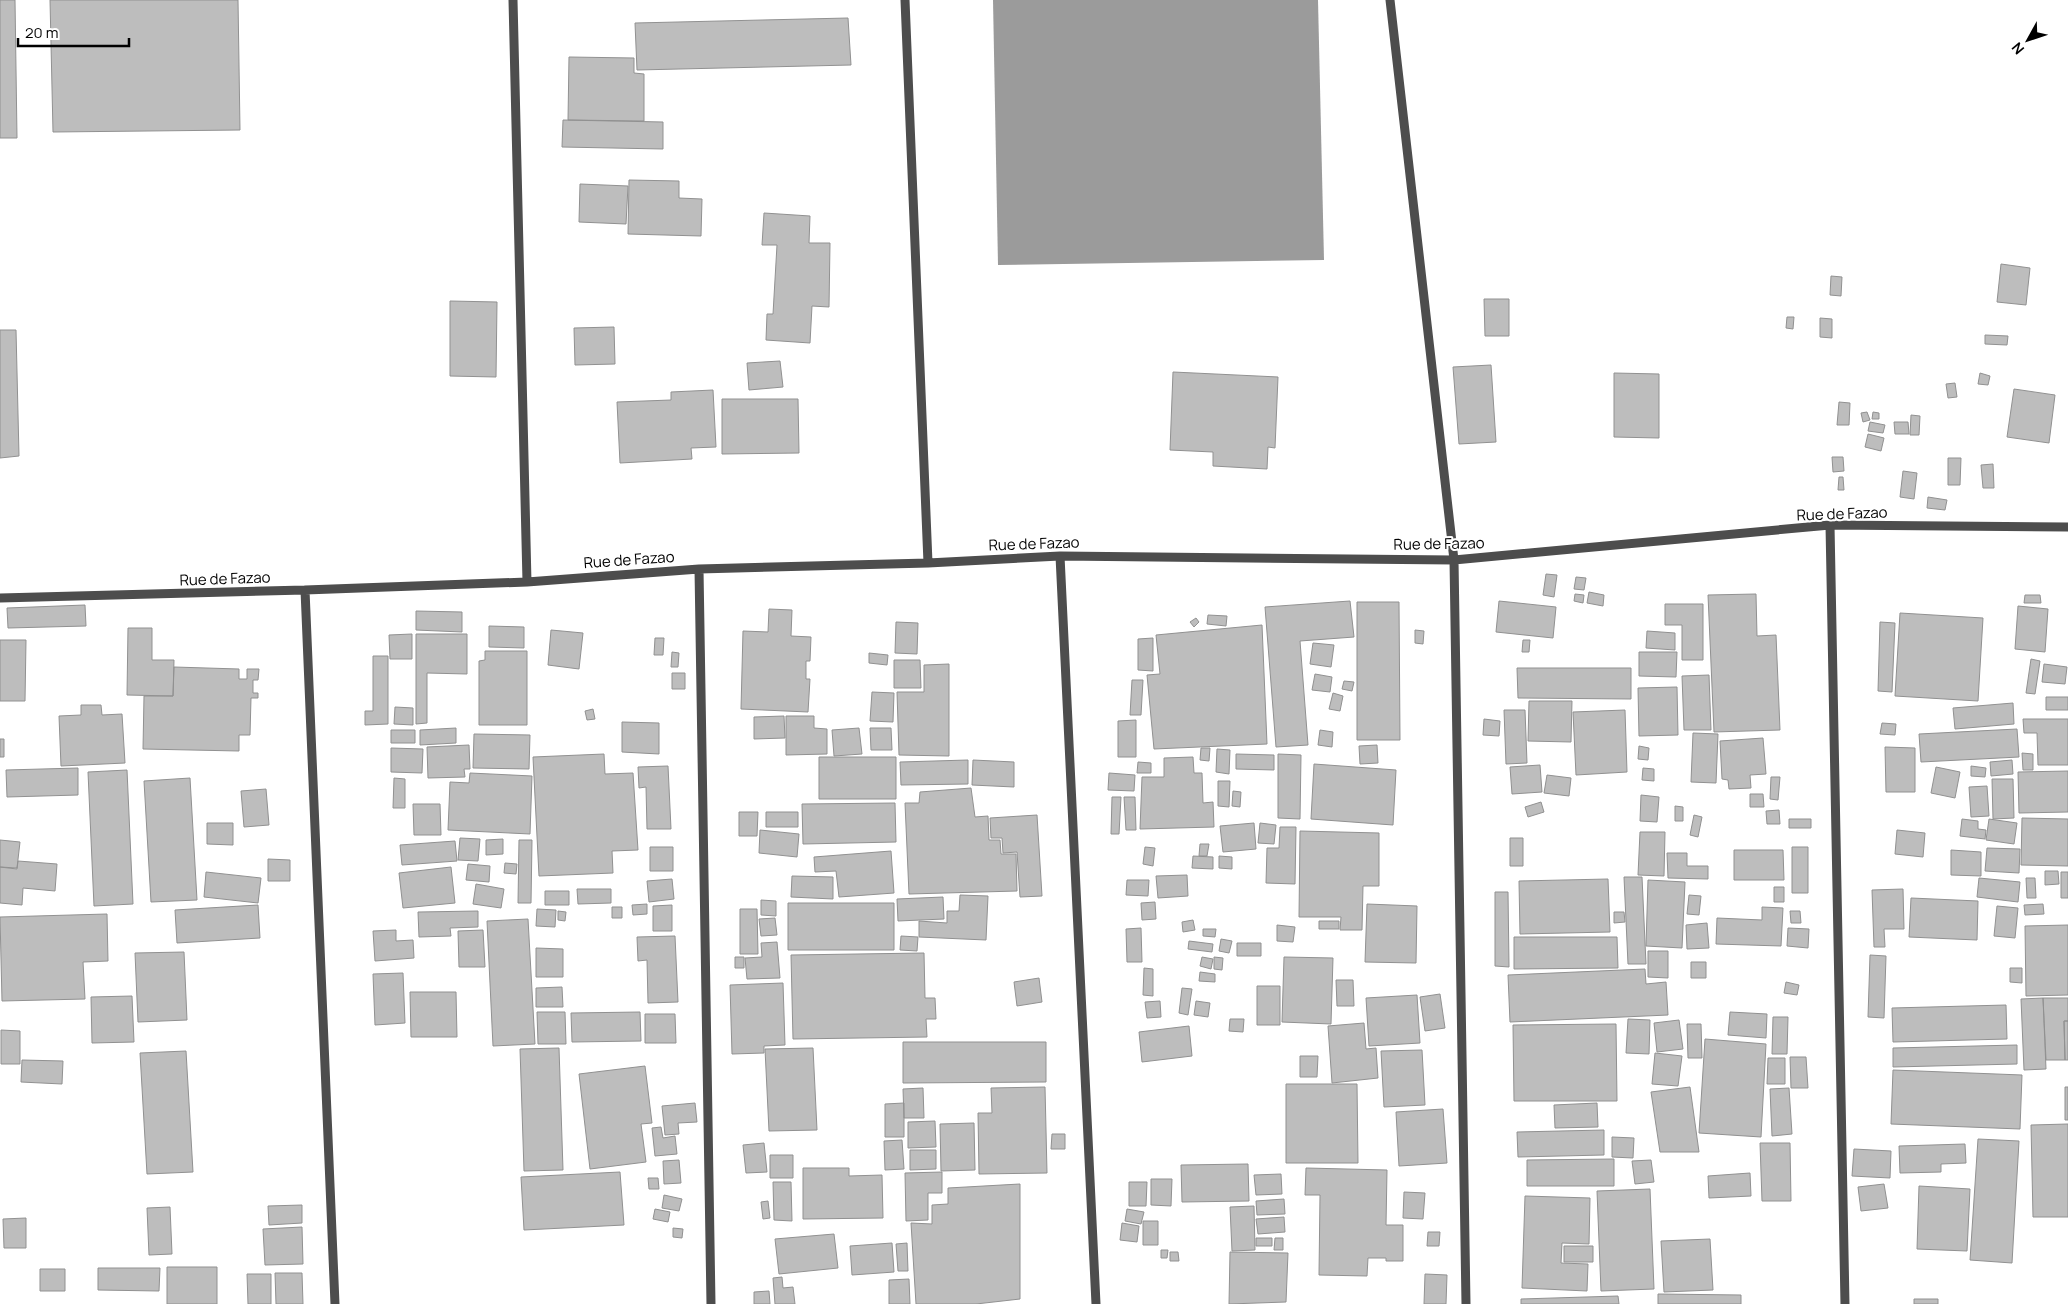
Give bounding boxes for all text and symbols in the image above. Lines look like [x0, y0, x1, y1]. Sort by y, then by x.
scale bar [18, 15, 129, 47]
north arrow [2003, 15, 2053, 65]
text: 20 m [25, 22, 58, 43]
text: N [2007, 39, 2028, 59]
street label: Rue de Fazao [1796, 501, 1888, 526]
street label: Rue de Fazao [988, 531, 1080, 556]
street label: Rue de Fazao [1393, 532, 1485, 555]
street label: Rue de Fazao [583, 546, 675, 573]
street label: Rue de Fazao [179, 566, 271, 591]

